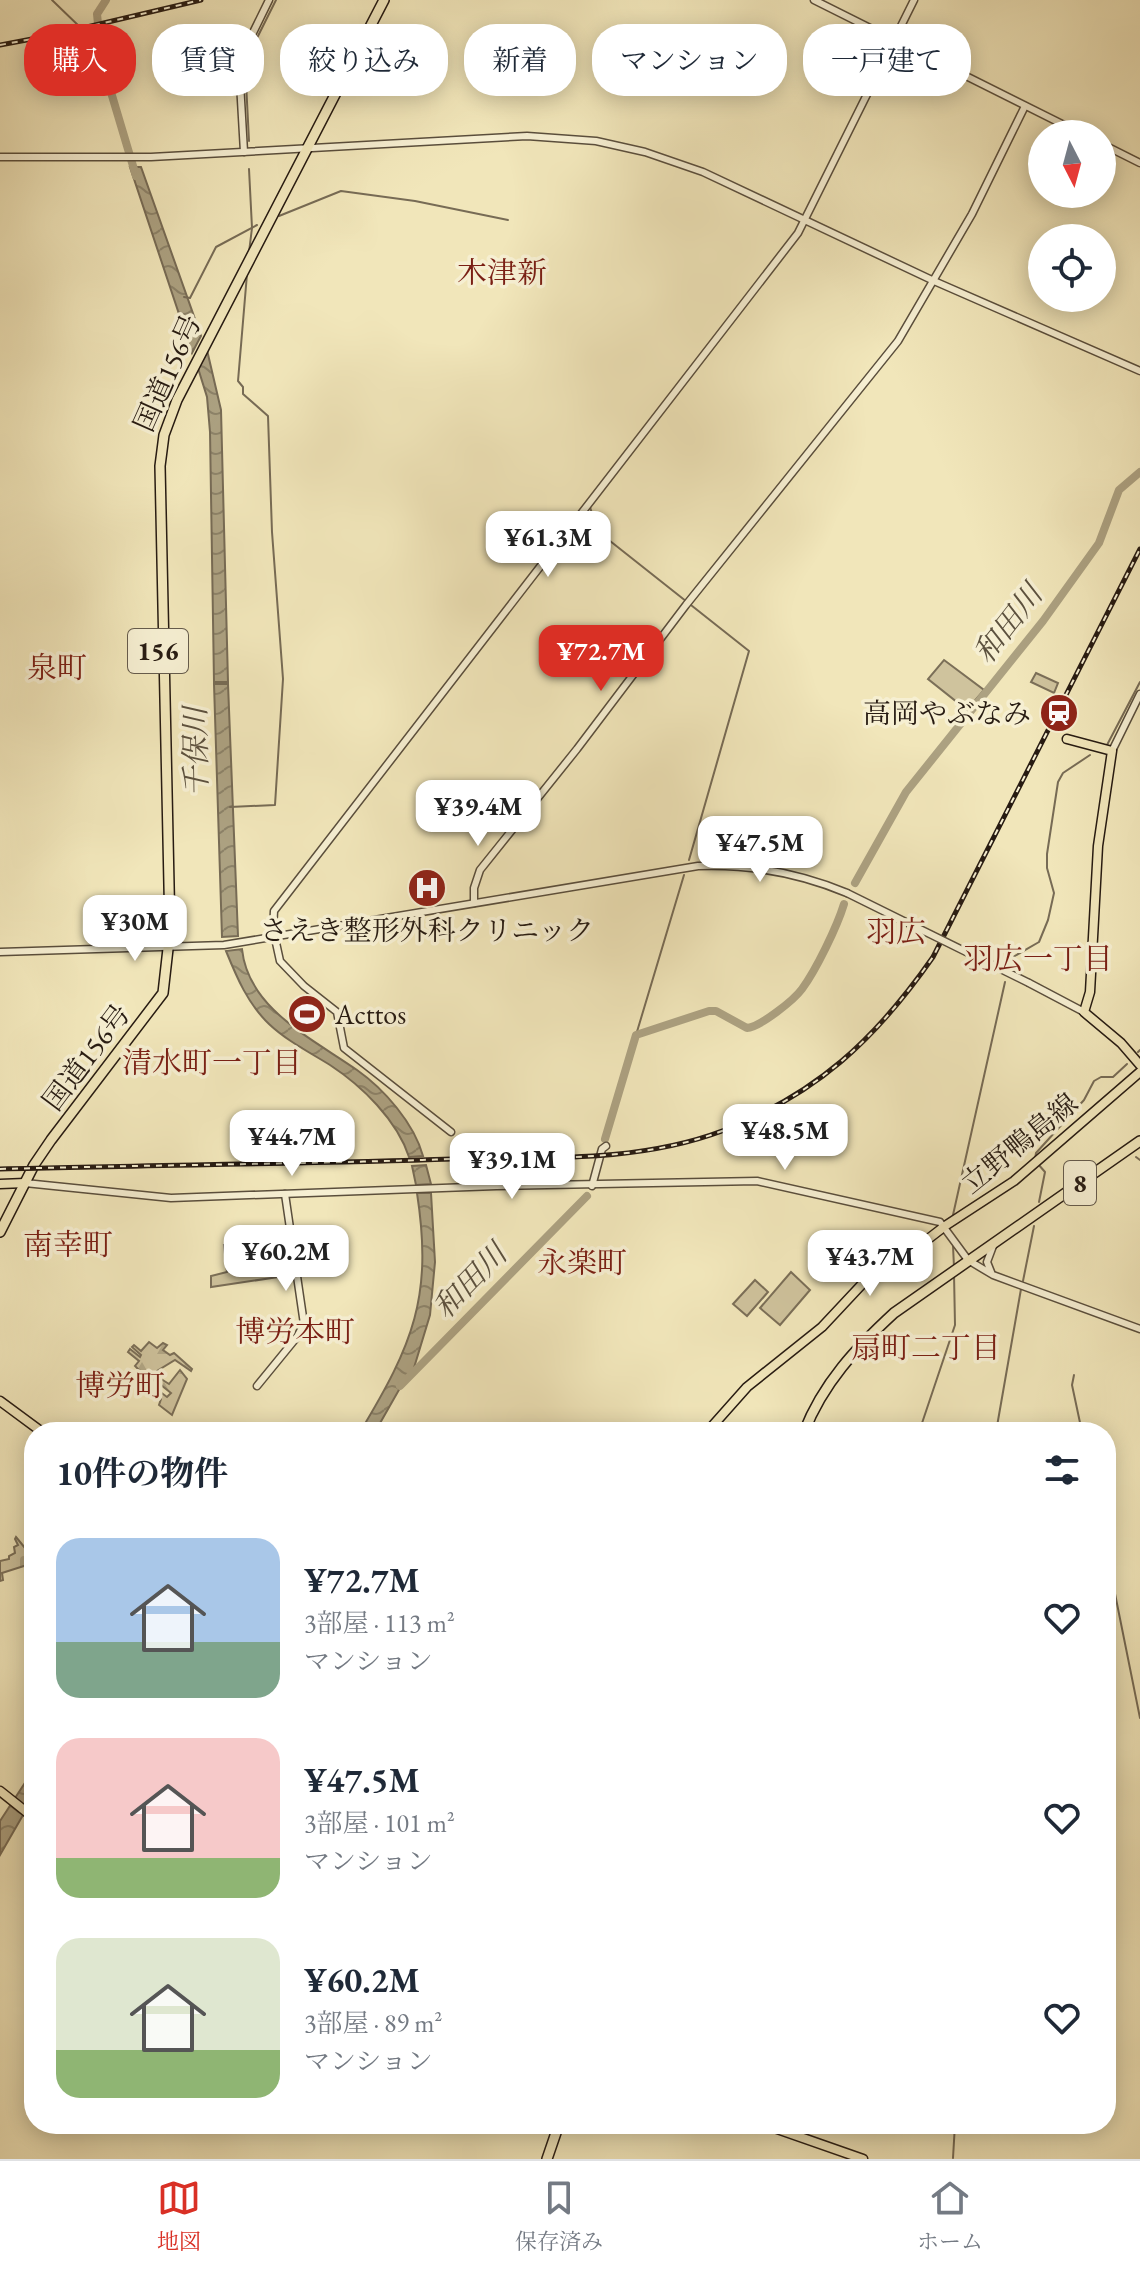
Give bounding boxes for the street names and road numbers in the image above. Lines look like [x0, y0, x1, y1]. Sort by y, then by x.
street label: 国道156号 [125, 309, 209, 437]
road number: 156 [128, 629, 188, 673]
street label: 国道156号 [34, 997, 138, 1117]
street label: 立野鴨島線 [953, 1085, 1085, 1201]
road number: 8 [1064, 1161, 1096, 1205]

